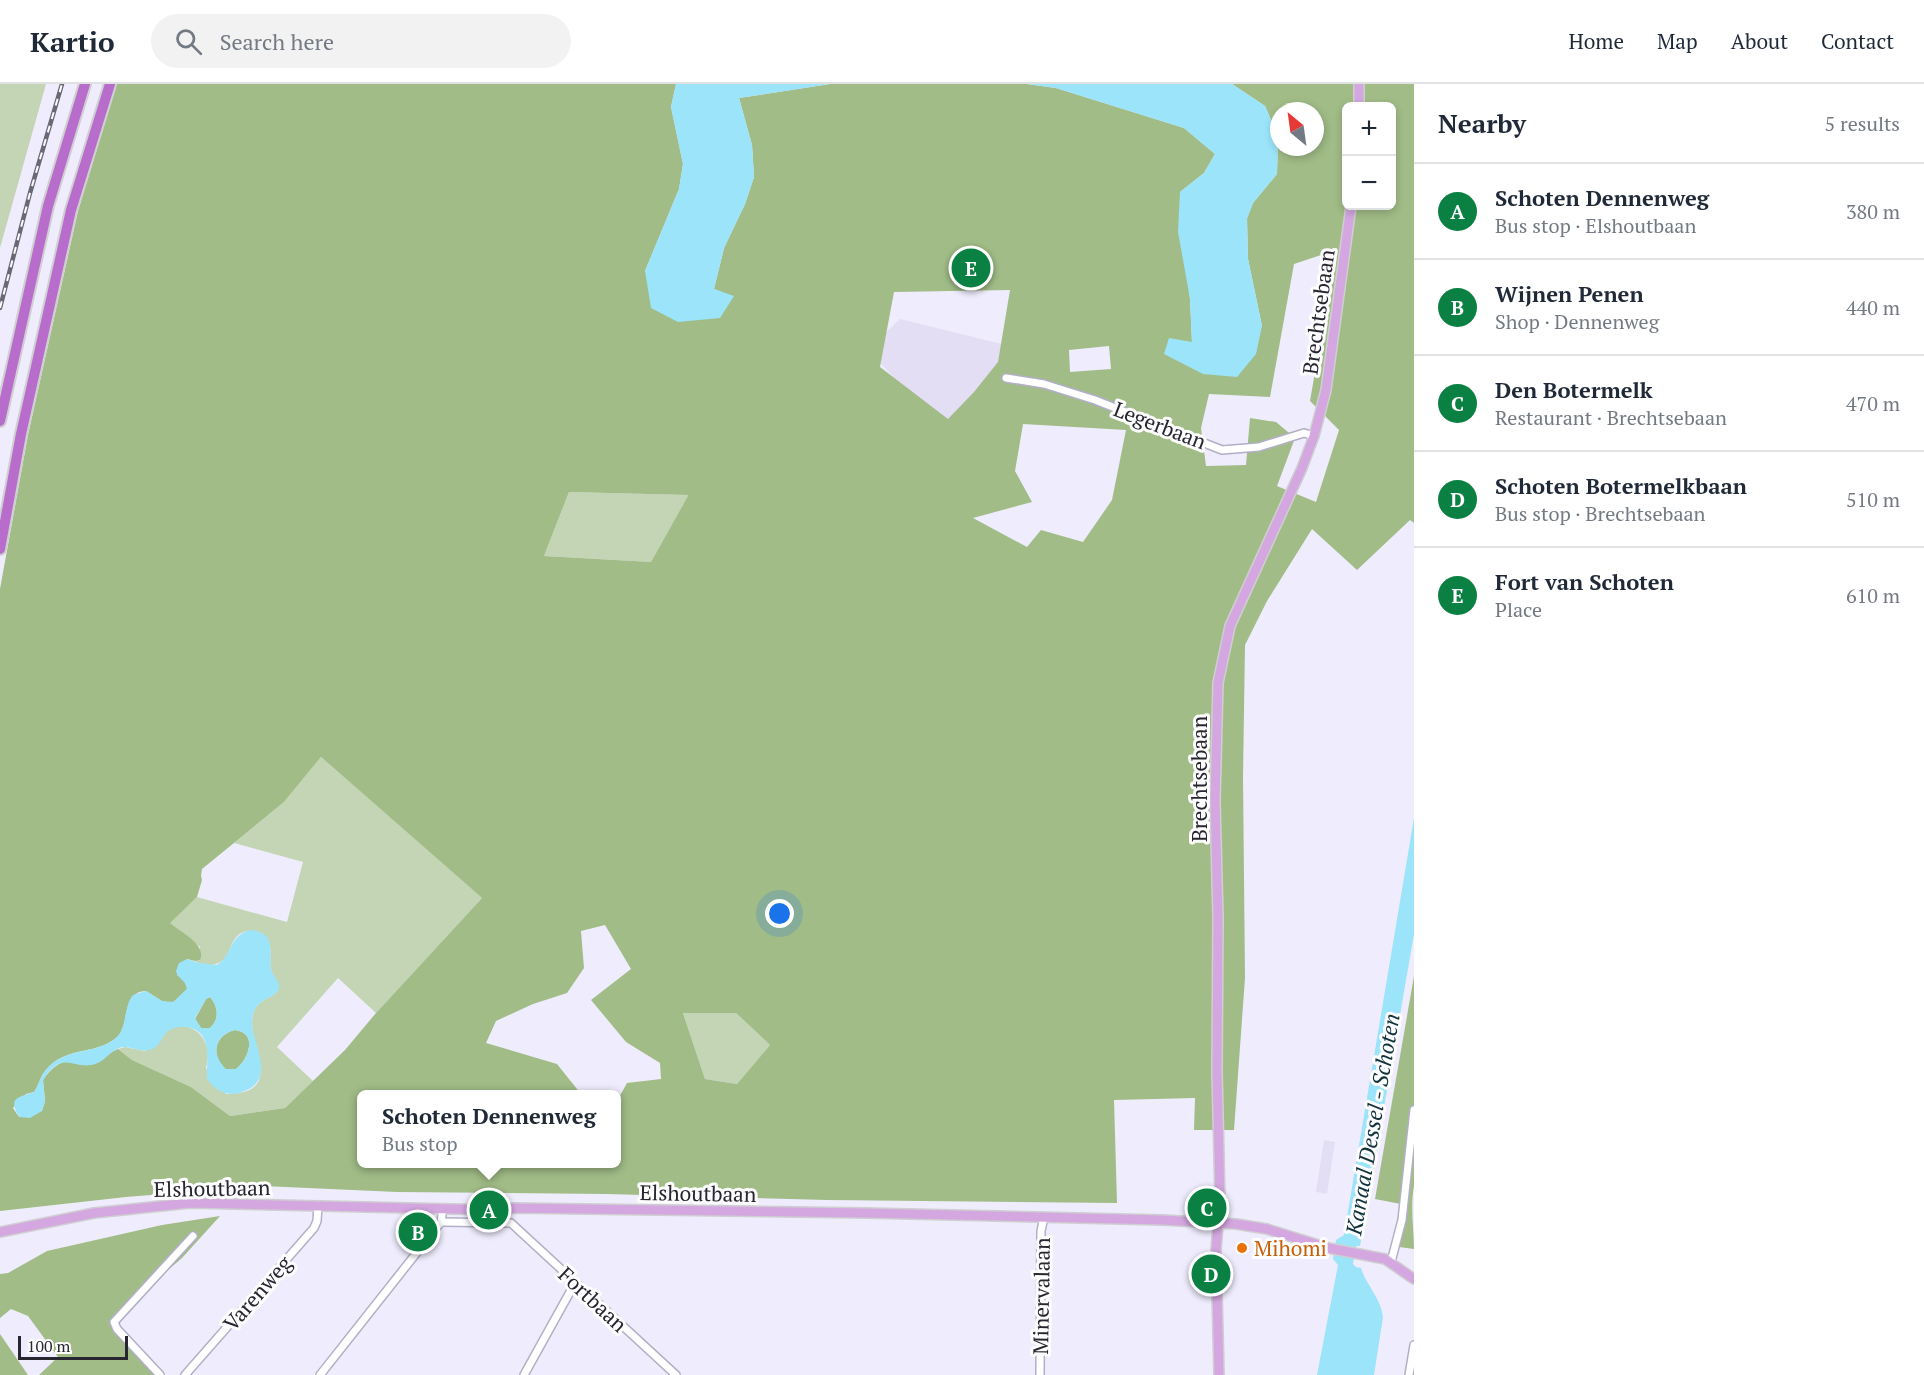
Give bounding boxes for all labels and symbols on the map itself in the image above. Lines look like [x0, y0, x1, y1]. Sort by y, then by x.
north arrow [1270, 102, 1324, 156]
pin: E [952, 246, 990, 291]
street label: Brechtsebaan [1295, 247, 1341, 376]
street label: Legerbaan [1110, 395, 1211, 456]
street label: Brechtsebaan [1185, 715, 1213, 842]
your location [765, 899, 794, 928]
water label: Kanaal Dessel - Schoten [1338, 1011, 1406, 1238]
street label: Elshoutbaan [153, 1173, 271, 1203]
street label: Elshoutbaan [639, 1178, 757, 1208]
pin: C [1188, 1186, 1226, 1230]
pin: A [470, 1188, 508, 1232]
pin: B [398, 1210, 438, 1254]
place label: Mihomi [1254, 1234, 1327, 1262]
street label: Minervalaan [1026, 1237, 1056, 1355]
marker: Mihomi [1235, 1241, 1249, 1255]
street label: Varenweg [217, 1249, 298, 1337]
pin: D [1192, 1252, 1230, 1296]
street label: Fortbaan [553, 1260, 634, 1338]
scale bar [18, 1333, 128, 1360]

